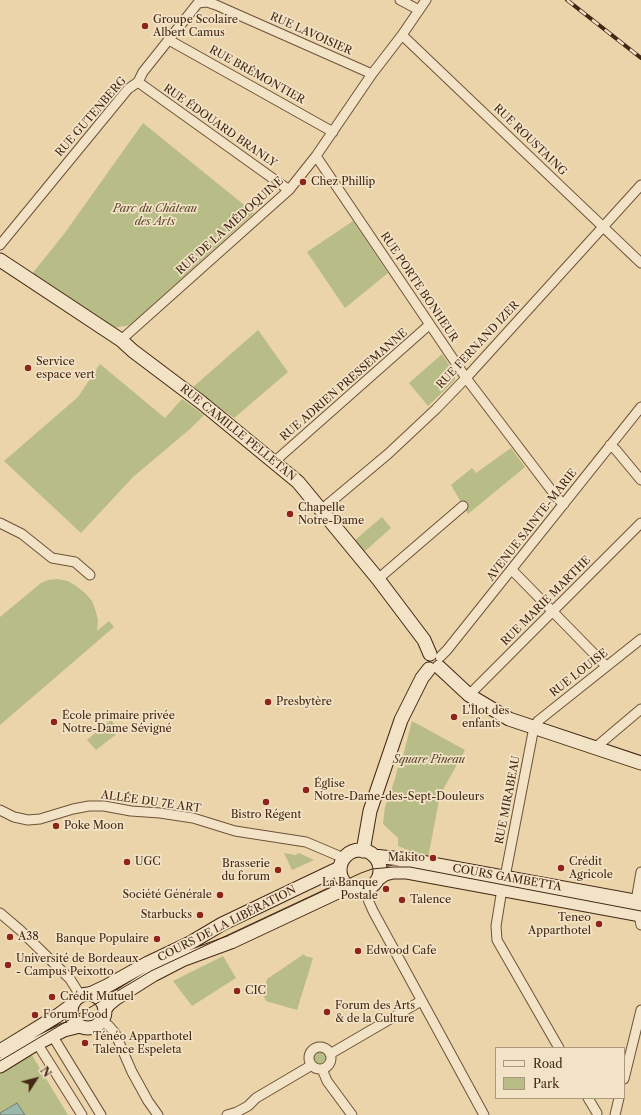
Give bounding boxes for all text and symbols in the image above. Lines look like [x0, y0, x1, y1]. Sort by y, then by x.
street label: RUE LAVOISIER [268, 10, 354, 58]
place label: Groupe Scolaire Albert Camus [153, 13, 238, 39]
marker: Groupe Scolaire Albert Camus [140, 21, 150, 31]
street label: RUE BRÉMONTIER [207, 43, 307, 107]
street label: RUE GUTENBERG [53, 74, 129, 160]
street label: RUE ÉDOUARD BRANLY [161, 82, 279, 170]
street label: RUE ROUSTAING [491, 102, 569, 178]
street label: RUE DE LA MÉDOQUINE [174, 174, 286, 278]
place label: Chez Phillip [311, 175, 375, 189]
marker: Chez Phillip [298, 177, 308, 187]
park label: Parc du Château des Arts [113, 202, 197, 228]
street label: RUE PORTE BONHEUR [377, 230, 461, 344]
street label: RUE FERNAND IZER [434, 298, 522, 392]
street label: RUE ADRIEN PRESSEMANNE [278, 326, 410, 444]
place label: Service espace vert [36, 355, 95, 381]
marker: Service espace vert [23, 363, 33, 373]
street label: RUE CAMILLE PELLETAN [177, 382, 299, 484]
street label: AVENUE SAINTE-MARIE [484, 466, 580, 584]
place label: Chapelle Notre-Dame [298, 501, 364, 527]
marker: Chapelle Notre-Dame [285, 509, 295, 519]
street label: RUE MARIE MARTHE [498, 553, 594, 649]
street label: RUE LOUISE [547, 646, 611, 700]
place label: Presbytère [276, 695, 332, 709]
marker: Presbytère [263, 697, 273, 707]
place label: L'Îlot des enfants [462, 704, 509, 730]
place label: École primaire privée Notre-Dame Sévigné [62, 709, 175, 735]
marker: L'Îlot des enfants [449, 712, 459, 722]
marker: École primaire privée Notre-Dame Sévigné [49, 717, 59, 727]
park label: Square Pineau [393, 753, 465, 767]
street label: RUE MIRABEAU [493, 755, 523, 845]
place label: Église Notre-Dame-des-Sept-Douleurs [314, 777, 484, 803]
marker: Église Notre-Dame-des-Sept-Douleurs [301, 785, 311, 795]
street label: ALLÉE DU 7E ART [100, 788, 202, 816]
marker: Bistro Régent [261, 797, 271, 807]
place label: Bistro Régent [231, 808, 301, 822]
place label: Poke Moon [64, 819, 124, 833]
marker: Poke Moon [51, 821, 61, 831]
place label: Makito [388, 851, 425, 865]
marker: Makito [428, 853, 438, 863]
place label: UGC [135, 855, 161, 869]
place label: Crédit Agricole [569, 855, 613, 881]
marker: UGC [122, 857, 132, 867]
place label: Brasserie du forum [221, 857, 270, 883]
street label: COURS GAMBETTA [451, 862, 563, 894]
marker: Crédit Agricole [556, 863, 566, 873]
marker: Brasserie du forum [273, 865, 283, 875]
place label: La Banque Postale [322, 876, 378, 902]
street label: COURS DE LA LIBÉRATION [156, 883, 298, 965]
marker: La Banque Postale [381, 884, 391, 894]
place label: Société Générale [123, 888, 212, 902]
marker: Société Générale [215, 890, 225, 900]
place label: Talence [410, 893, 451, 907]
marker: Talence [397, 895, 407, 905]
place label: Starbucks [141, 908, 192, 922]
marker: Starbucks [195, 910, 205, 920]
place label: Teneo Apparthotel [528, 911, 591, 937]
marker: Teneo Apparthotel [594, 919, 604, 929]
place label: A38 [18, 930, 39, 944]
marker: A38 [5, 932, 15, 942]
place label: Banque Populaire [56, 932, 149, 946]
marker: Banque Populaire [152, 934, 162, 944]
place label: Edwood Cafe [366, 944, 436, 958]
marker: Edwood Cafe [353, 946, 363, 956]
place label: Université de Bordeaux - Campus Peixotto [16, 952, 138, 978]
marker: Université de Bordeaux - Campus Peixotto [3, 960, 13, 970]
place label: CIC [245, 984, 266, 998]
marker: CIC [232, 986, 242, 996]
place label: Crédit Mutuel [60, 990, 134, 1004]
marker: Crédit Mutuel [47, 992, 57, 1002]
place label: Forum des Arts & de la Culture [335, 999, 415, 1025]
marker: Forum des Arts & de la Culture [322, 1007, 332, 1017]
place label: Forum Food [43, 1008, 108, 1022]
marker: Forum Food [30, 1010, 40, 1020]
place label: Ténéo Apparthotel Talence Espeleta [93, 1030, 192, 1056]
marker: Ténéo Apparthotel Talence Espeleta [80, 1038, 90, 1048]
legend [495, 1047, 625, 1099]
text: Road [533, 1056, 563, 1071]
north arrow [16, 1059, 56, 1099]
text: N [37, 1064, 54, 1080]
text: Park [533, 1076, 559, 1091]

